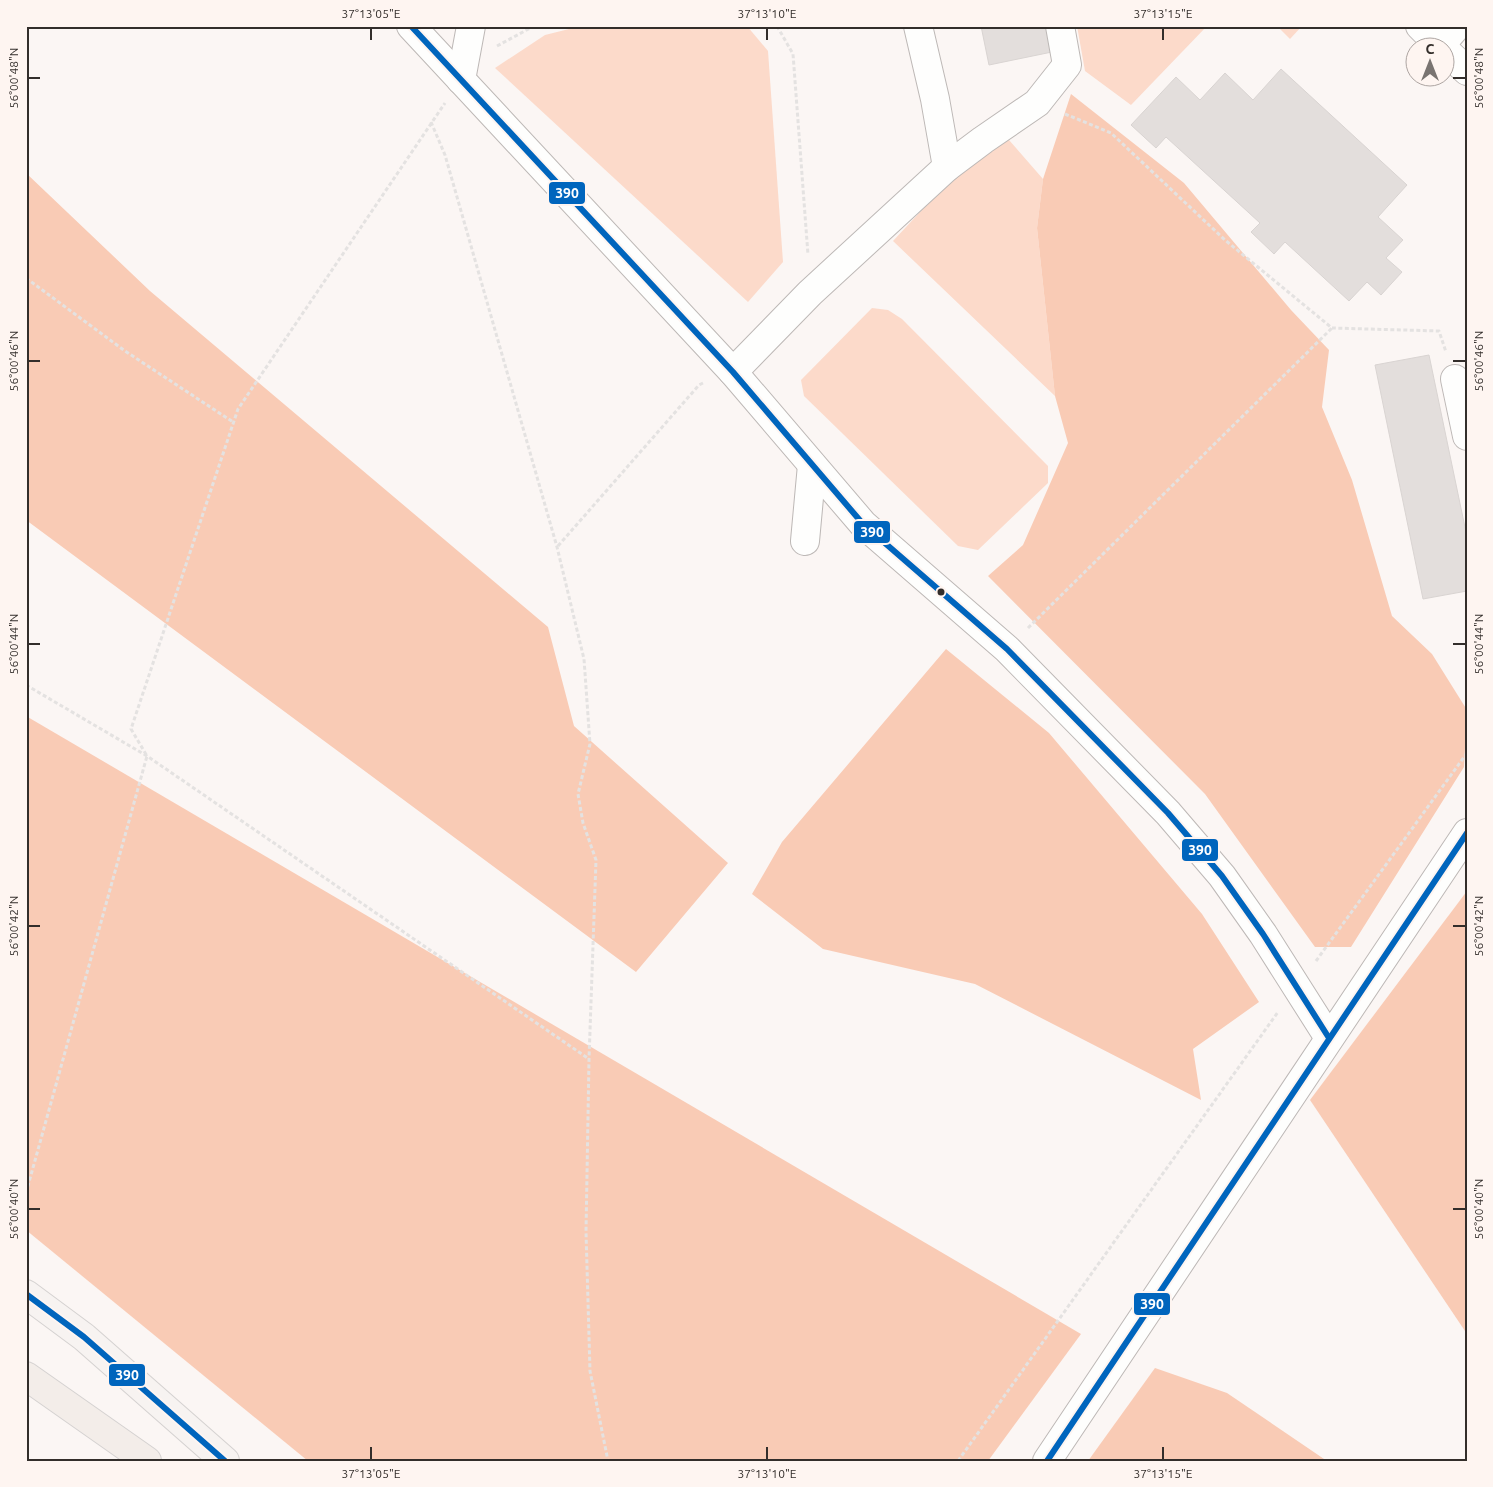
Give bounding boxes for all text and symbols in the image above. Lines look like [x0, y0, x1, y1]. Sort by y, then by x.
text: 37°13'05"E [342, 7, 401, 20]
text: 37°13'10"E [738, 7, 797, 20]
text: 37°13'15"E [1134, 7, 1193, 20]
north arrow [1406, 38, 1456, 88]
text: С [1426, 41, 1435, 57]
text: 56°00'48"N [7, 48, 20, 108]
text: 56°00'48"N [1472, 48, 1485, 108]
line badge: 390 [548, 181, 586, 205]
text: 390 [555, 185, 579, 201]
text: 56°00'46"N [7, 331, 20, 391]
text: 56°00'46"N [1472, 331, 1485, 391]
line badge: 390 [853, 520, 891, 544]
text: 390 [860, 524, 884, 540]
unlabelled marker [936, 587, 946, 597]
text: 56°00'44"N [7, 614, 20, 674]
text: 56°00'44"N [1472, 614, 1485, 674]
line badge: 390 [1181, 838, 1219, 862]
text: 390 [1188, 842, 1212, 858]
text: 56°00'42"N [7, 896, 20, 956]
text: 56°00'42"N [1472, 896, 1485, 956]
text: 56°00'40"N [7, 1179, 20, 1239]
text: 56°00'40"N [1472, 1179, 1485, 1239]
line badge: 390 [1133, 1292, 1171, 1316]
text: 390 [1140, 1296, 1164, 1312]
line badge: 390 [108, 1363, 146, 1387]
text: 390 [115, 1367, 139, 1383]
text: 37°13'05"E [342, 1467, 401, 1480]
text: 37°13'10"E [738, 1467, 797, 1480]
text: 37°13'15"E [1134, 1467, 1193, 1480]

